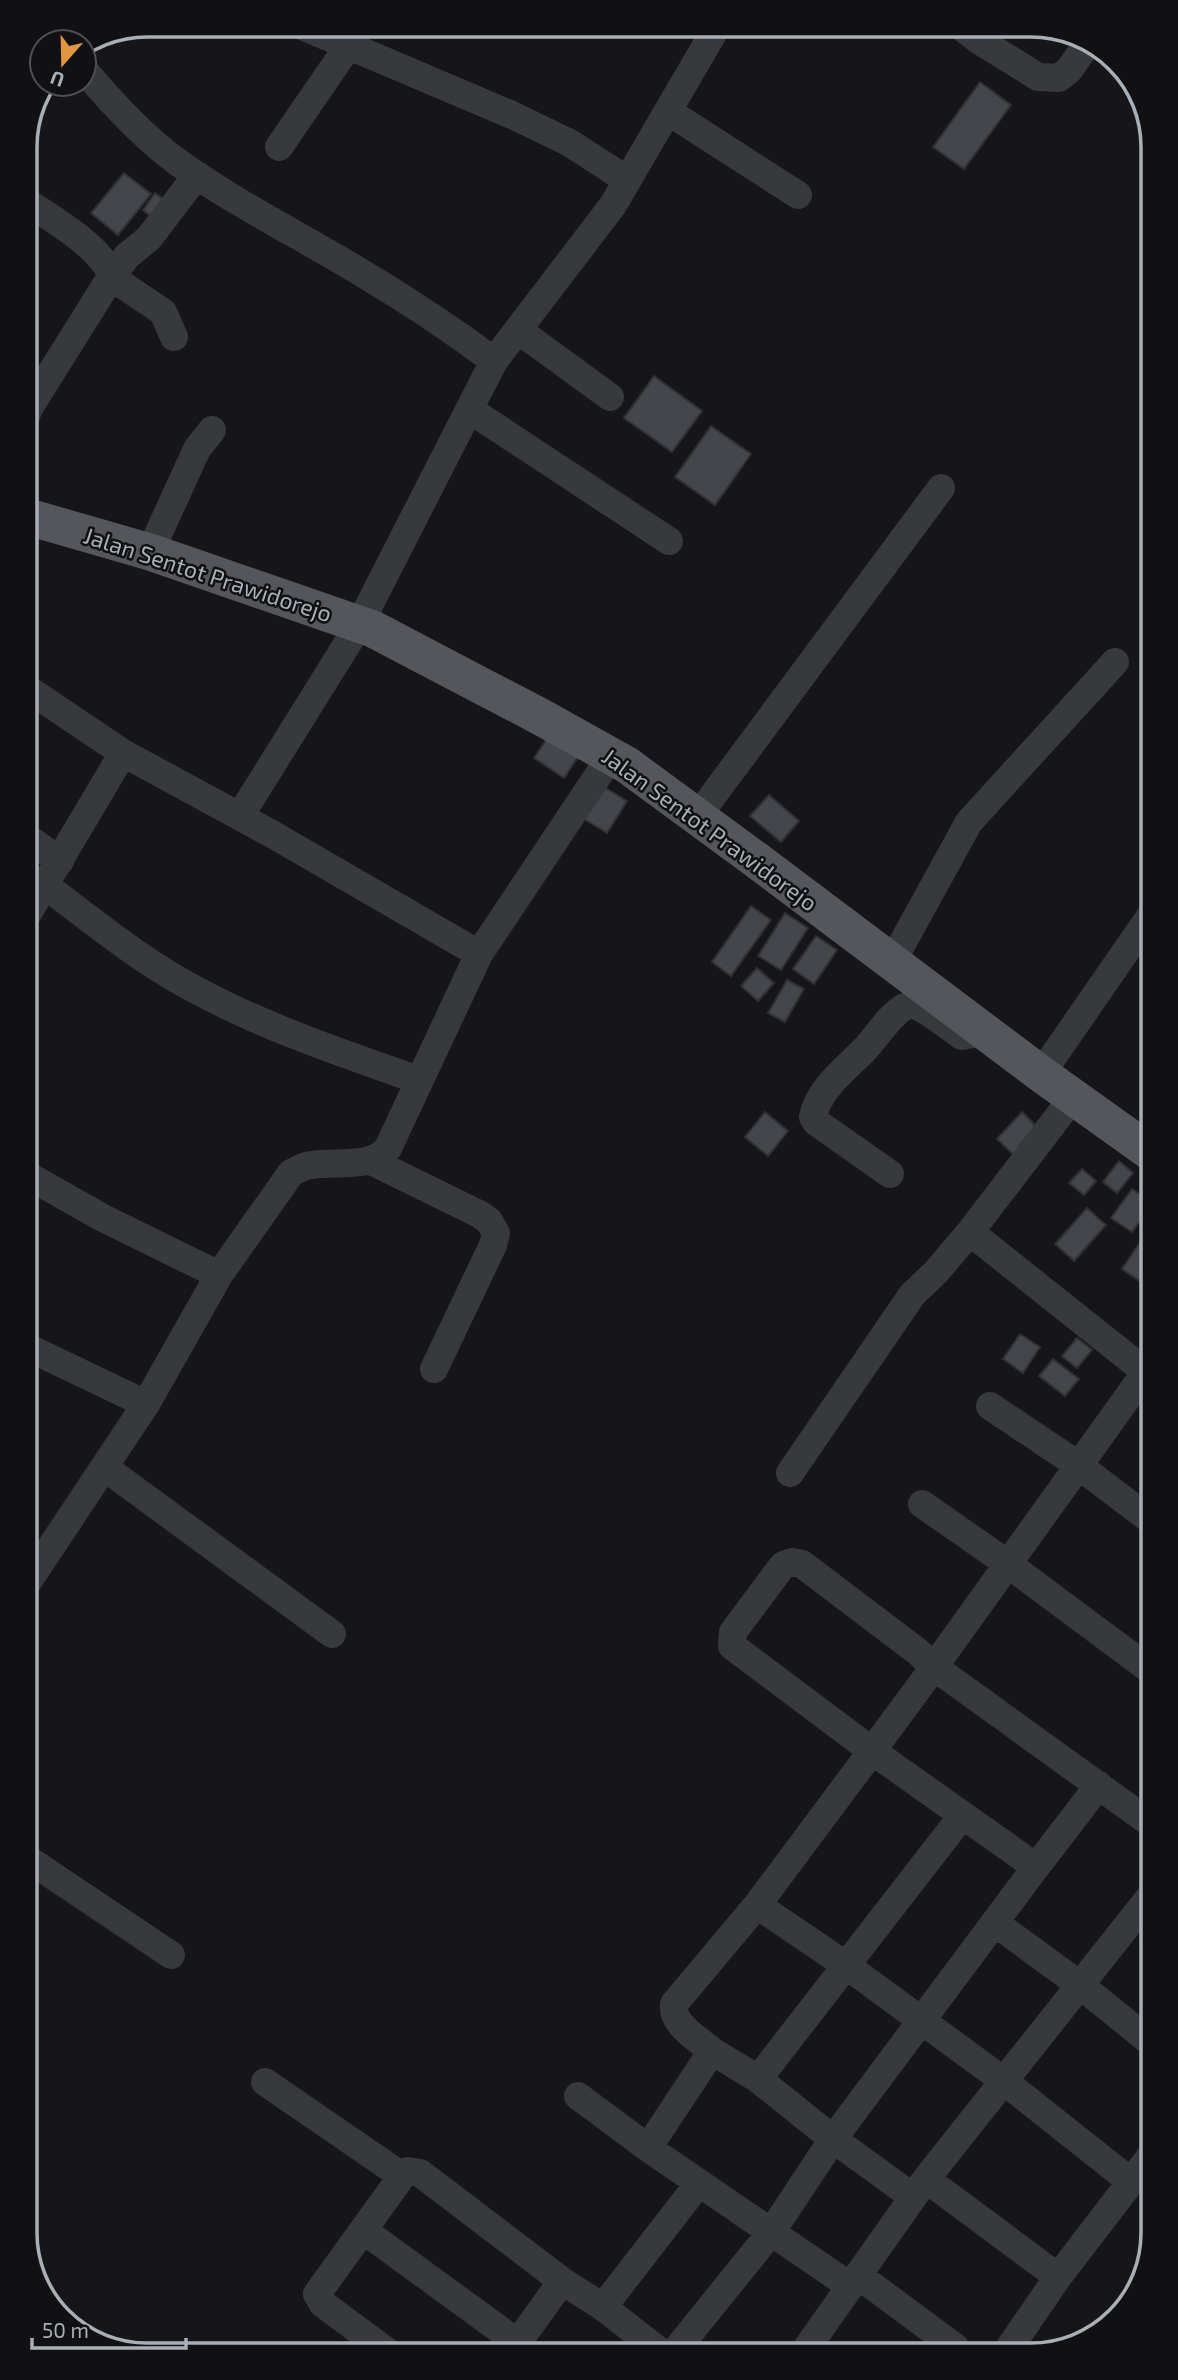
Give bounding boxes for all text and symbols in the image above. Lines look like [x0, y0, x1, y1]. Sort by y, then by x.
north arrow [28, 28, 98, 98]
text: U [47, 66, 67, 92]
street label: Jalan Sentot Prawidorejo [80, 521, 336, 627]
street label: Jalan Sentot Prawidorejo [597, 742, 823, 916]
scale bar [32, 2306, 186, 2350]
text: 50 m [42, 2317, 89, 2342]

